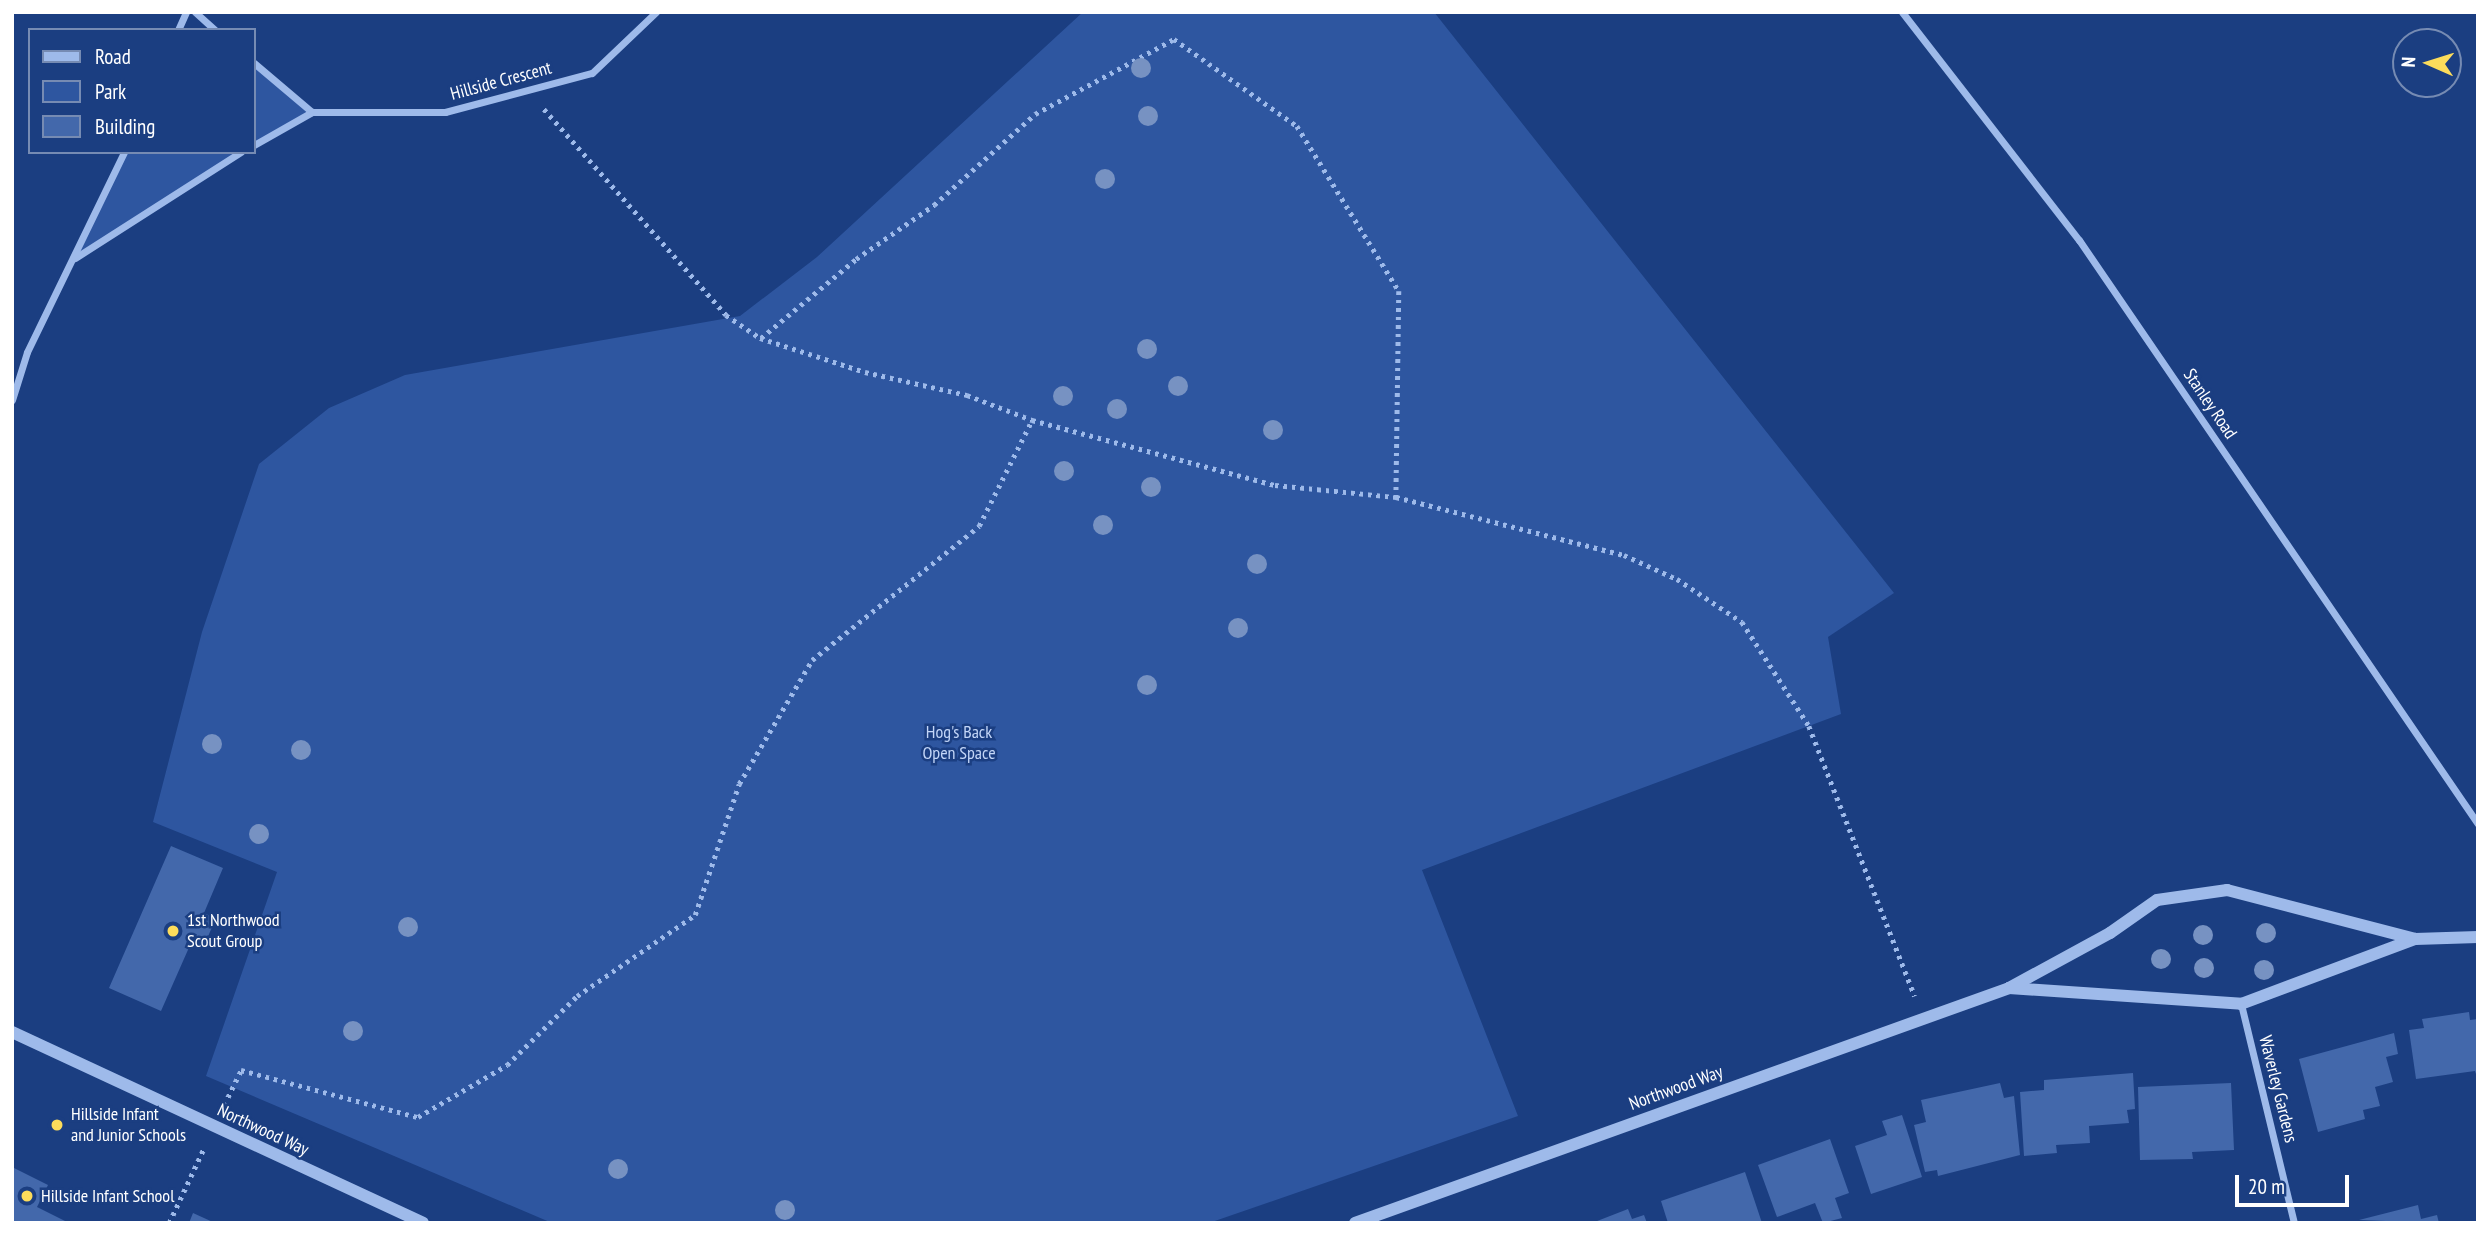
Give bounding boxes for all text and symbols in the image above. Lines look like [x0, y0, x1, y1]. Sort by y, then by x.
legend [28, 28, 256, 154]
north arrow [2392, 28, 2462, 98]
text: Road [95, 43, 131, 70]
text: N [2396, 56, 2420, 68]
street label: Hillside Crescent [448, 57, 554, 105]
text: Park [95, 78, 126, 105]
text: Building [95, 113, 155, 140]
street label: Stanley Road [2179, 365, 2241, 443]
park label: Hog's Back Open Space [922, 722, 996, 764]
place label: 1st Northwood Scout Group [187, 910, 279, 953]
marker: 1st Northwood Scout Group [165, 923, 181, 939]
street label: Waverley Gardens [2254, 1033, 2302, 1145]
street label: Northwood Way [1626, 1061, 1726, 1115]
street label: Northwood Way [214, 1099, 312, 1161]
place label: Hillside Infant and Junior Schools [71, 1104, 186, 1146]
marker: Hillside Infant and Junior Schools [49, 1117, 65, 1133]
scale bar [2238, 1162, 2352, 1206]
text: 20 m [2248, 1173, 2285, 1200]
place label: Hillside Infant School [41, 1185, 174, 1207]
marker: Hillside Infant School [19, 1188, 35, 1204]

